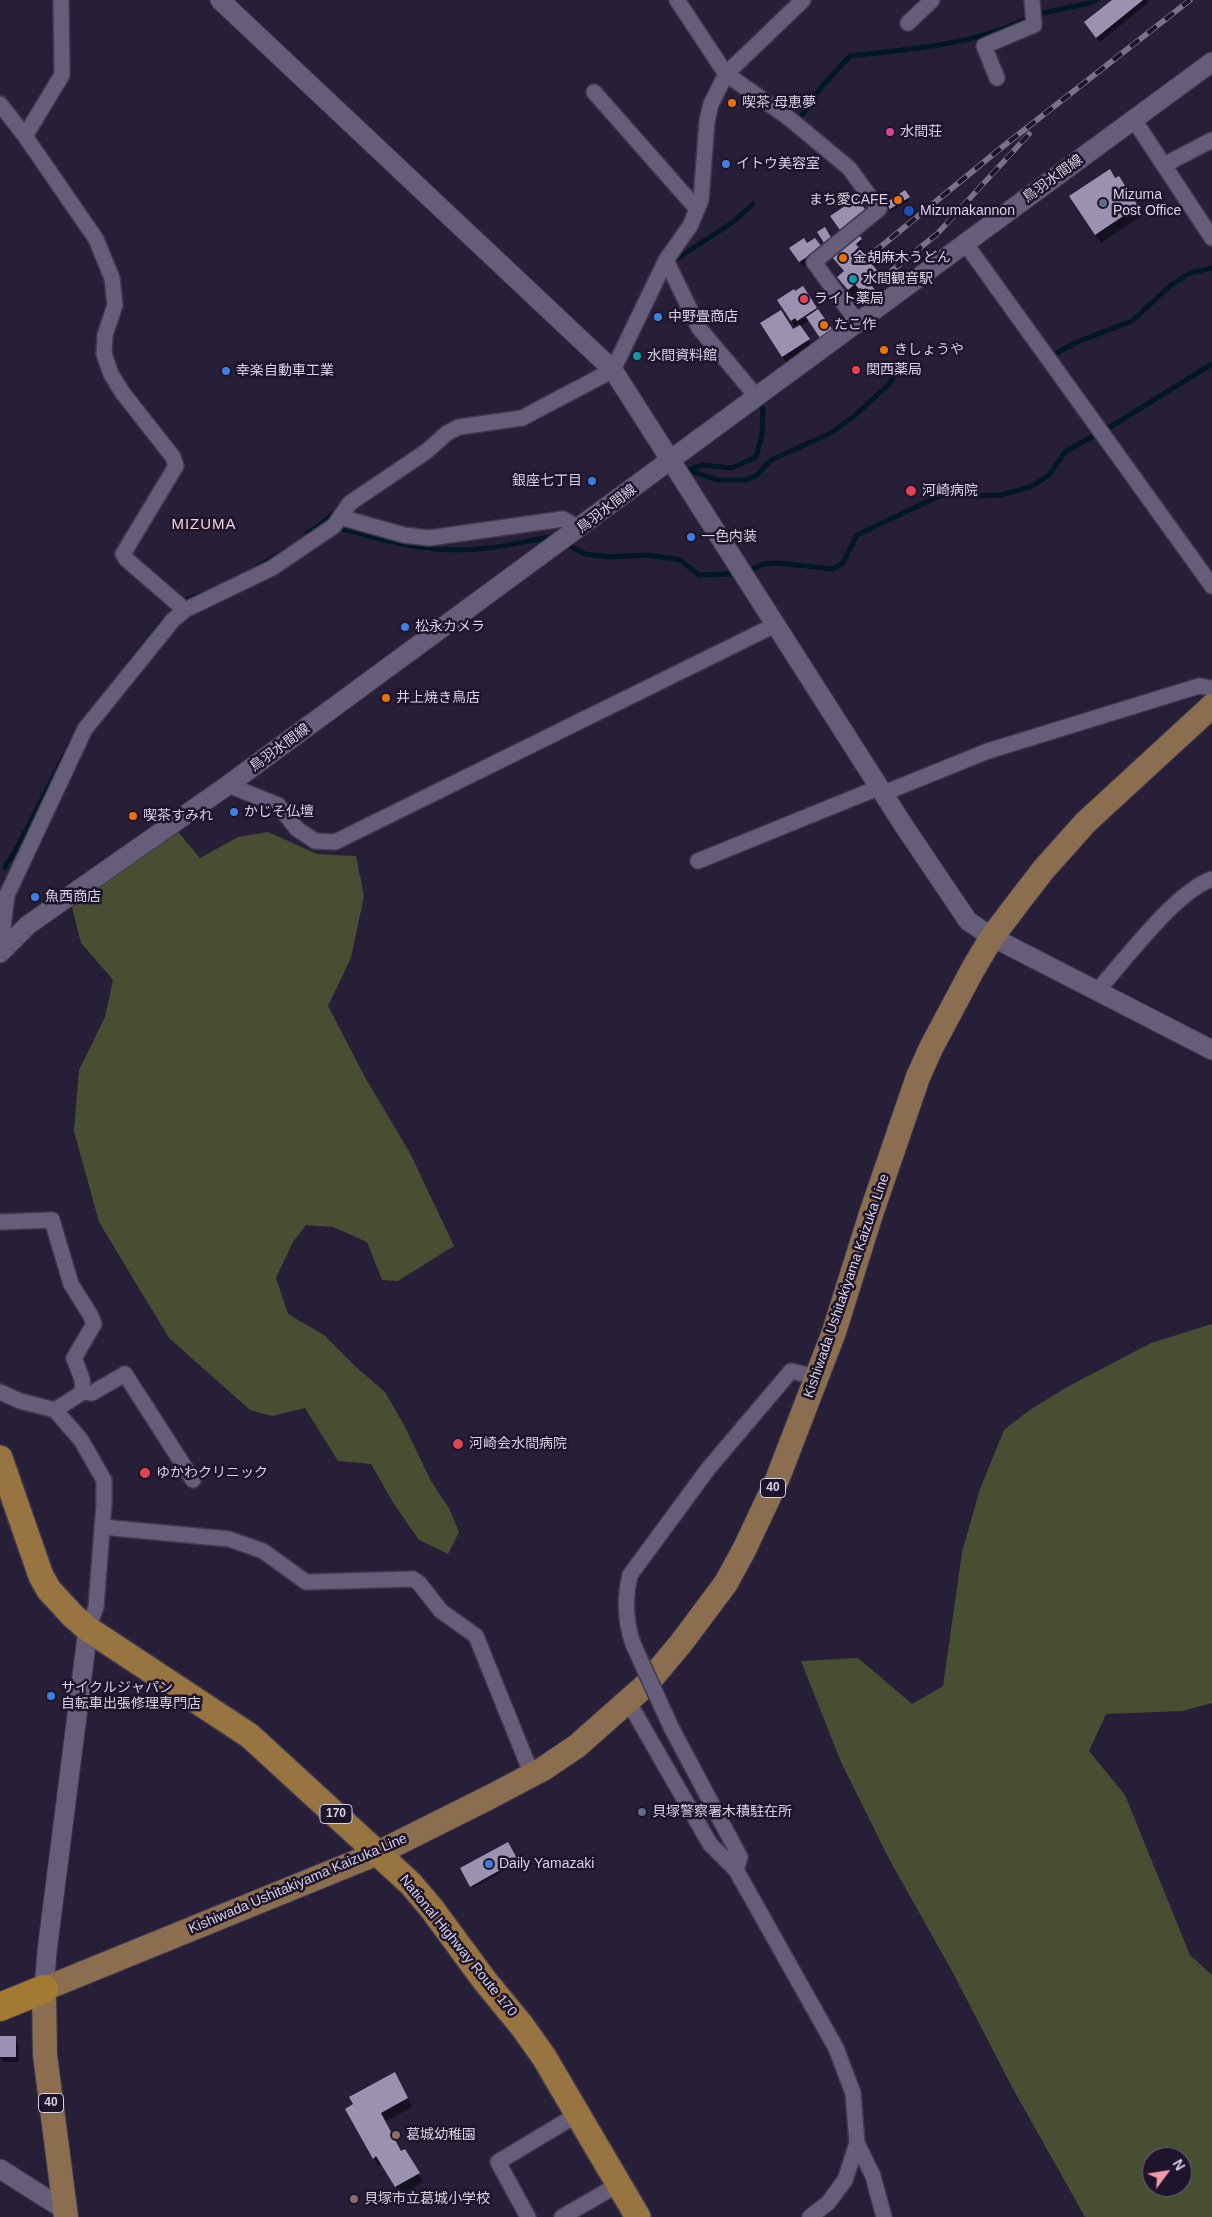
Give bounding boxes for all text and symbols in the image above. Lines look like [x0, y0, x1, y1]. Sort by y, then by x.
place label: 喫茶 母恵夢 [742, 95, 816, 111]
marker: 喫茶 母恵夢 [726, 97, 738, 109]
place label: 水間荘 [900, 124, 942, 140]
marker: 水間荘 [884, 126, 896, 138]
street label: 鳥羽水間線 [1020, 152, 1086, 206]
place label: イトウ美容室 [736, 156, 820, 172]
marker: イトウ美容室 [720, 158, 732, 170]
place label: Mizuma Post Office [1113, 187, 1181, 220]
place label: まち愛CAFE [809, 192, 888, 208]
marker: まち愛CAFE [892, 194, 904, 206]
marker: Mizuma Post Office [1097, 197, 1109, 209]
place label: Mizumakannon [920, 203, 1015, 219]
marker: Mizumakannon [902, 204, 916, 218]
place label: 金胡麻木うどん [853, 250, 951, 266]
marker: 金胡麻木うどん [837, 252, 849, 264]
place label: 水間観音駅 [863, 271, 933, 287]
marker: 水間観音駅 [847, 273, 859, 285]
place label: ライト薬局 [814, 291, 884, 307]
marker: ライト薬局 [798, 293, 810, 305]
place label: 中野畳商店 [668, 309, 738, 325]
marker: 中野畳商店 [652, 311, 664, 323]
place label: たこ作 [834, 317, 876, 333]
marker: たこ作 [818, 319, 830, 331]
place label: きしょうや [894, 342, 964, 358]
marker: きしょうや [878, 344, 890, 356]
place label: 水間資料館 [647, 348, 717, 364]
marker: 水間資料館 [631, 350, 643, 362]
place label: 関西薬局 [866, 362, 922, 378]
place label: 幸楽自動車工業 [236, 363, 334, 379]
marker: 関西薬局 [850, 364, 862, 376]
marker: 幸楽自動車工業 [220, 365, 232, 377]
place label: 銀座七丁目 [512, 473, 582, 489]
marker: 銀座七丁目 [586, 475, 598, 487]
street label: 鳥羽水間線 [574, 481, 640, 537]
place label: 河崎病院 [922, 483, 978, 499]
marker: 河崎病院 [904, 484, 918, 498]
district label: MIZUMA [171, 516, 237, 534]
place label: 一色内装 [701, 529, 757, 545]
marker: 一色内装 [685, 531, 697, 543]
place label: 松永カメラ [415, 619, 485, 635]
marker: 松永カメラ [399, 621, 411, 633]
place label: 井上焼き鳥店 [396, 690, 480, 706]
marker: 井上焼き鳥店 [380, 692, 392, 704]
street label: 鳥羽水間線 [247, 721, 313, 775]
place label: かじそ仏壇 [244, 804, 314, 820]
marker: かじそ仏壇 [228, 806, 240, 818]
place label: 喫茶すみれ [143, 808, 213, 824]
marker: 喫茶すみれ [127, 810, 139, 822]
place label: 魚西商店 [45, 889, 101, 905]
marker: 魚西商店 [29, 891, 41, 903]
street label: Kishiwada Ushitakiyama Kaizuka Line [801, 1172, 893, 1400]
place label: 河崎会水間病院 [469, 1436, 567, 1452]
marker: 河崎会水間病院 [451, 1437, 465, 1451]
place label: ゆかわクリニック [156, 1465, 268, 1481]
marker: ゆかわクリニック [138, 1466, 152, 1480]
road number: 40 [760, 1479, 786, 1498]
place label: サイクルジャパン 自転車出張修理専門店 [61, 1680, 201, 1712]
marker: サイクルジャパン 自転車出張修理専門店 [45, 1690, 57, 1702]
place label: 貝塚警察署木積駐在所 [652, 1804, 792, 1820]
road number: 170 [320, 1805, 352, 1824]
marker: 貝塚警察署木積駐在所 [636, 1806, 648, 1818]
street label: Kishiwada Ushitakiyama Kaizuka Line [186, 1830, 410, 1938]
place label: Daily Yamazaki [499, 1856, 594, 1872]
marker: Daily Yamazaki [483, 1858, 495, 1870]
street label: National Highway Route 170 [396, 1872, 520, 2020]
road number: 40 [38, 2094, 64, 2112]
place label: 葛城幼稚園 [406, 2127, 476, 2143]
marker: 葛城幼稚園 [390, 2129, 402, 2141]
north arrow [1142, 2147, 1192, 2197]
text: N [1170, 2156, 1188, 2173]
place label: 貝塚市立葛城小学校 [364, 2191, 490, 2207]
marker: 貝塚市立葛城小学校 [348, 2193, 360, 2205]

